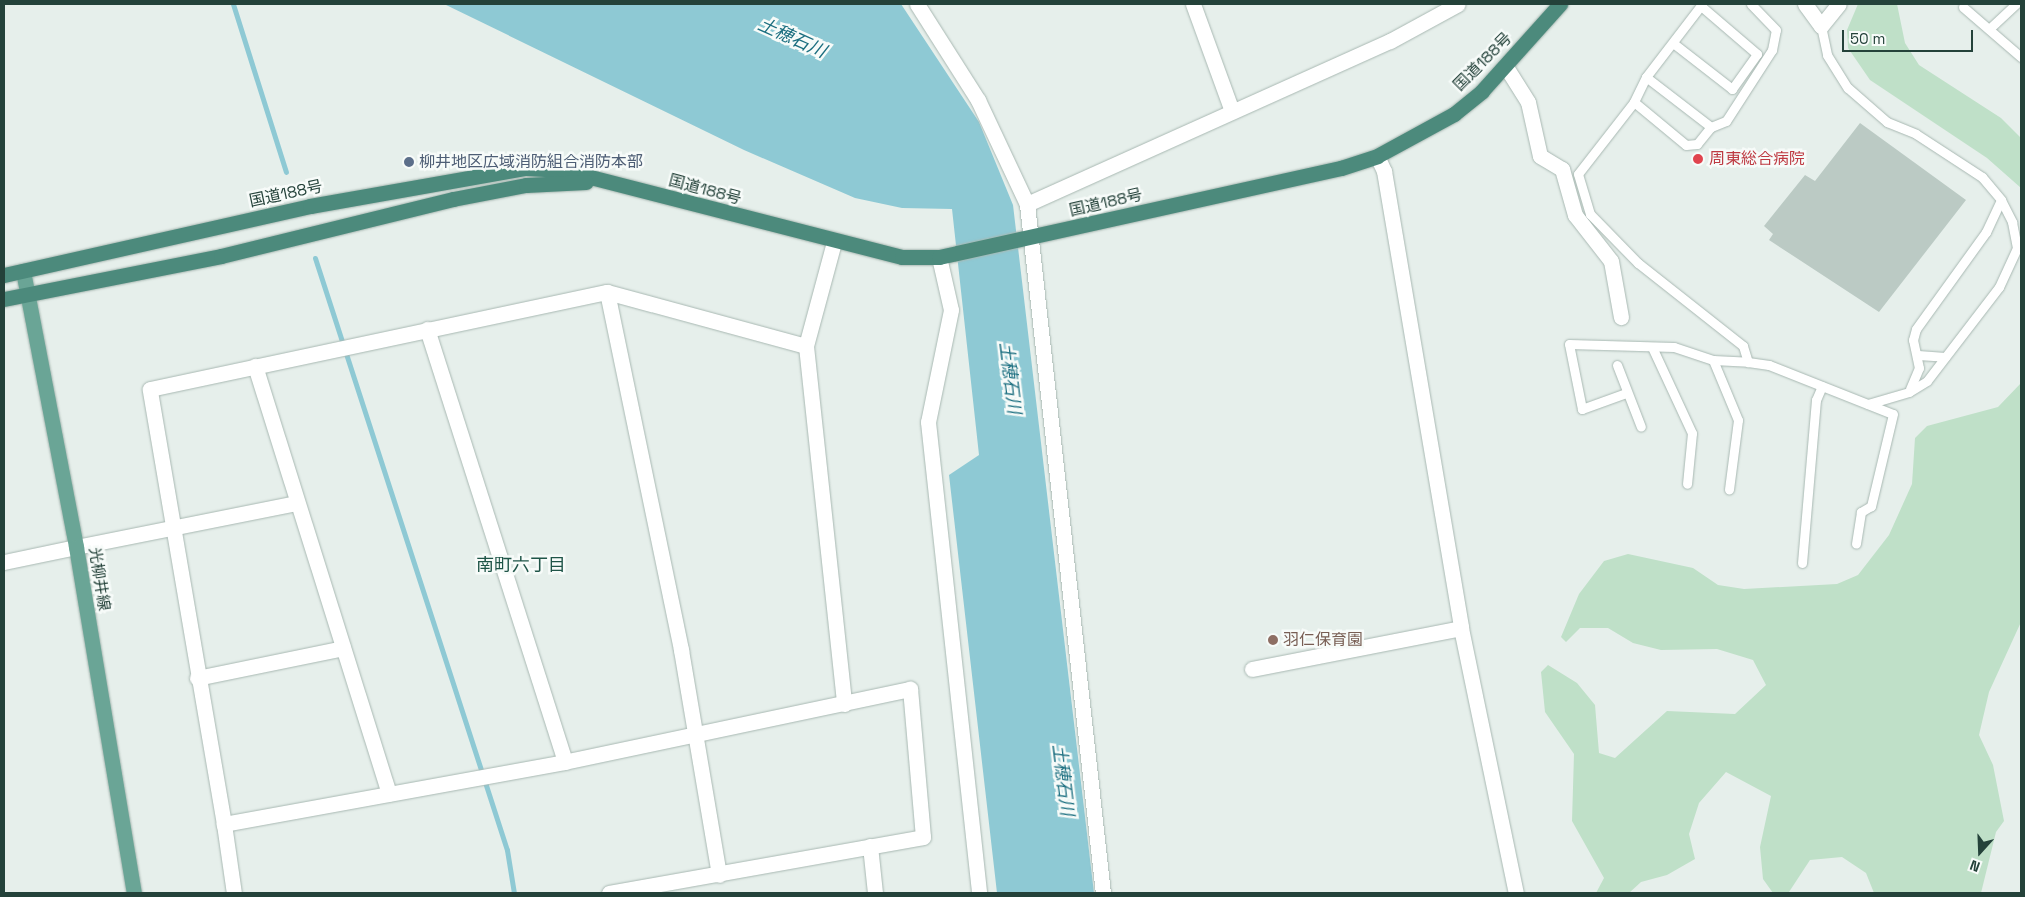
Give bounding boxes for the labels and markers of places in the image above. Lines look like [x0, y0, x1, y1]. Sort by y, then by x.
place label: 周東総合病院 [1709, 149, 1805, 169]
place label: 柳井地区広域消防組合消防本部 [419, 152, 643, 172]
marker: 周東総合病院 [1691, 152, 1705, 166]
marker: 柳井地区広域消防組合消防本部 [403, 156, 415, 168]
place label: 羽仁保育園 [1283, 630, 1363, 650]
marker: 羽仁保育園 [1267, 634, 1279, 646]

